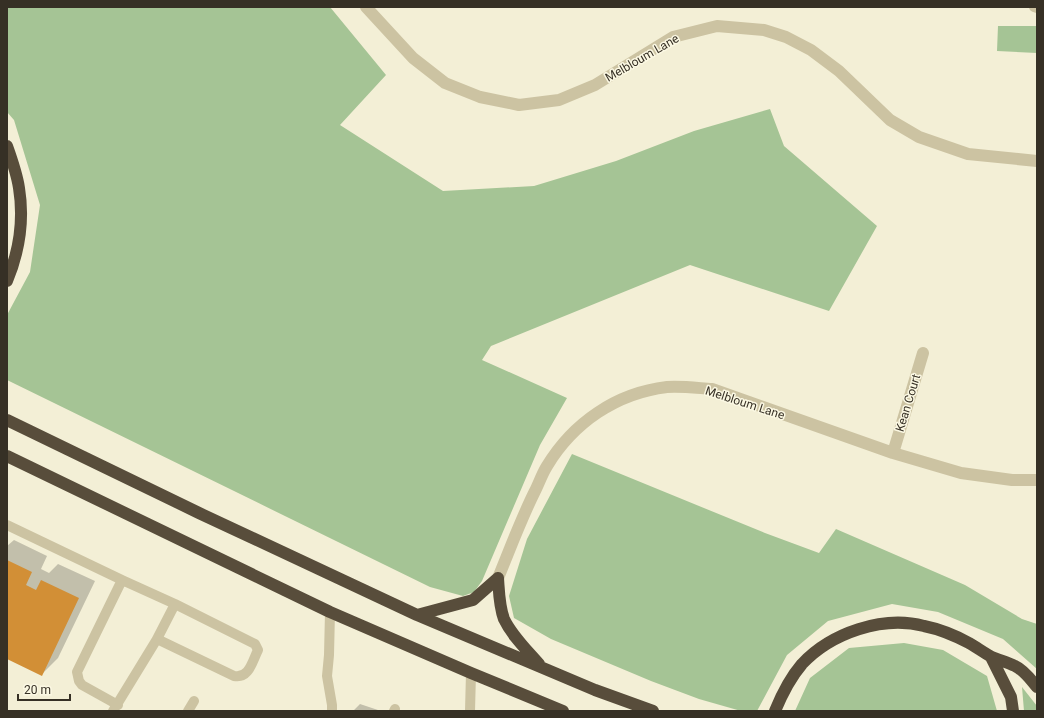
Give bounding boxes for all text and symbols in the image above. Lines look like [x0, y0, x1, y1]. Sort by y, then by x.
street label: Melbloum Lane [603, 31, 681, 85]
street label: Kean Court [893, 372, 923, 433]
street label: Melbloum Lane [704, 384, 786, 422]
scale bar [18, 676, 70, 702]
text: 20 m [24, 683, 51, 697]

